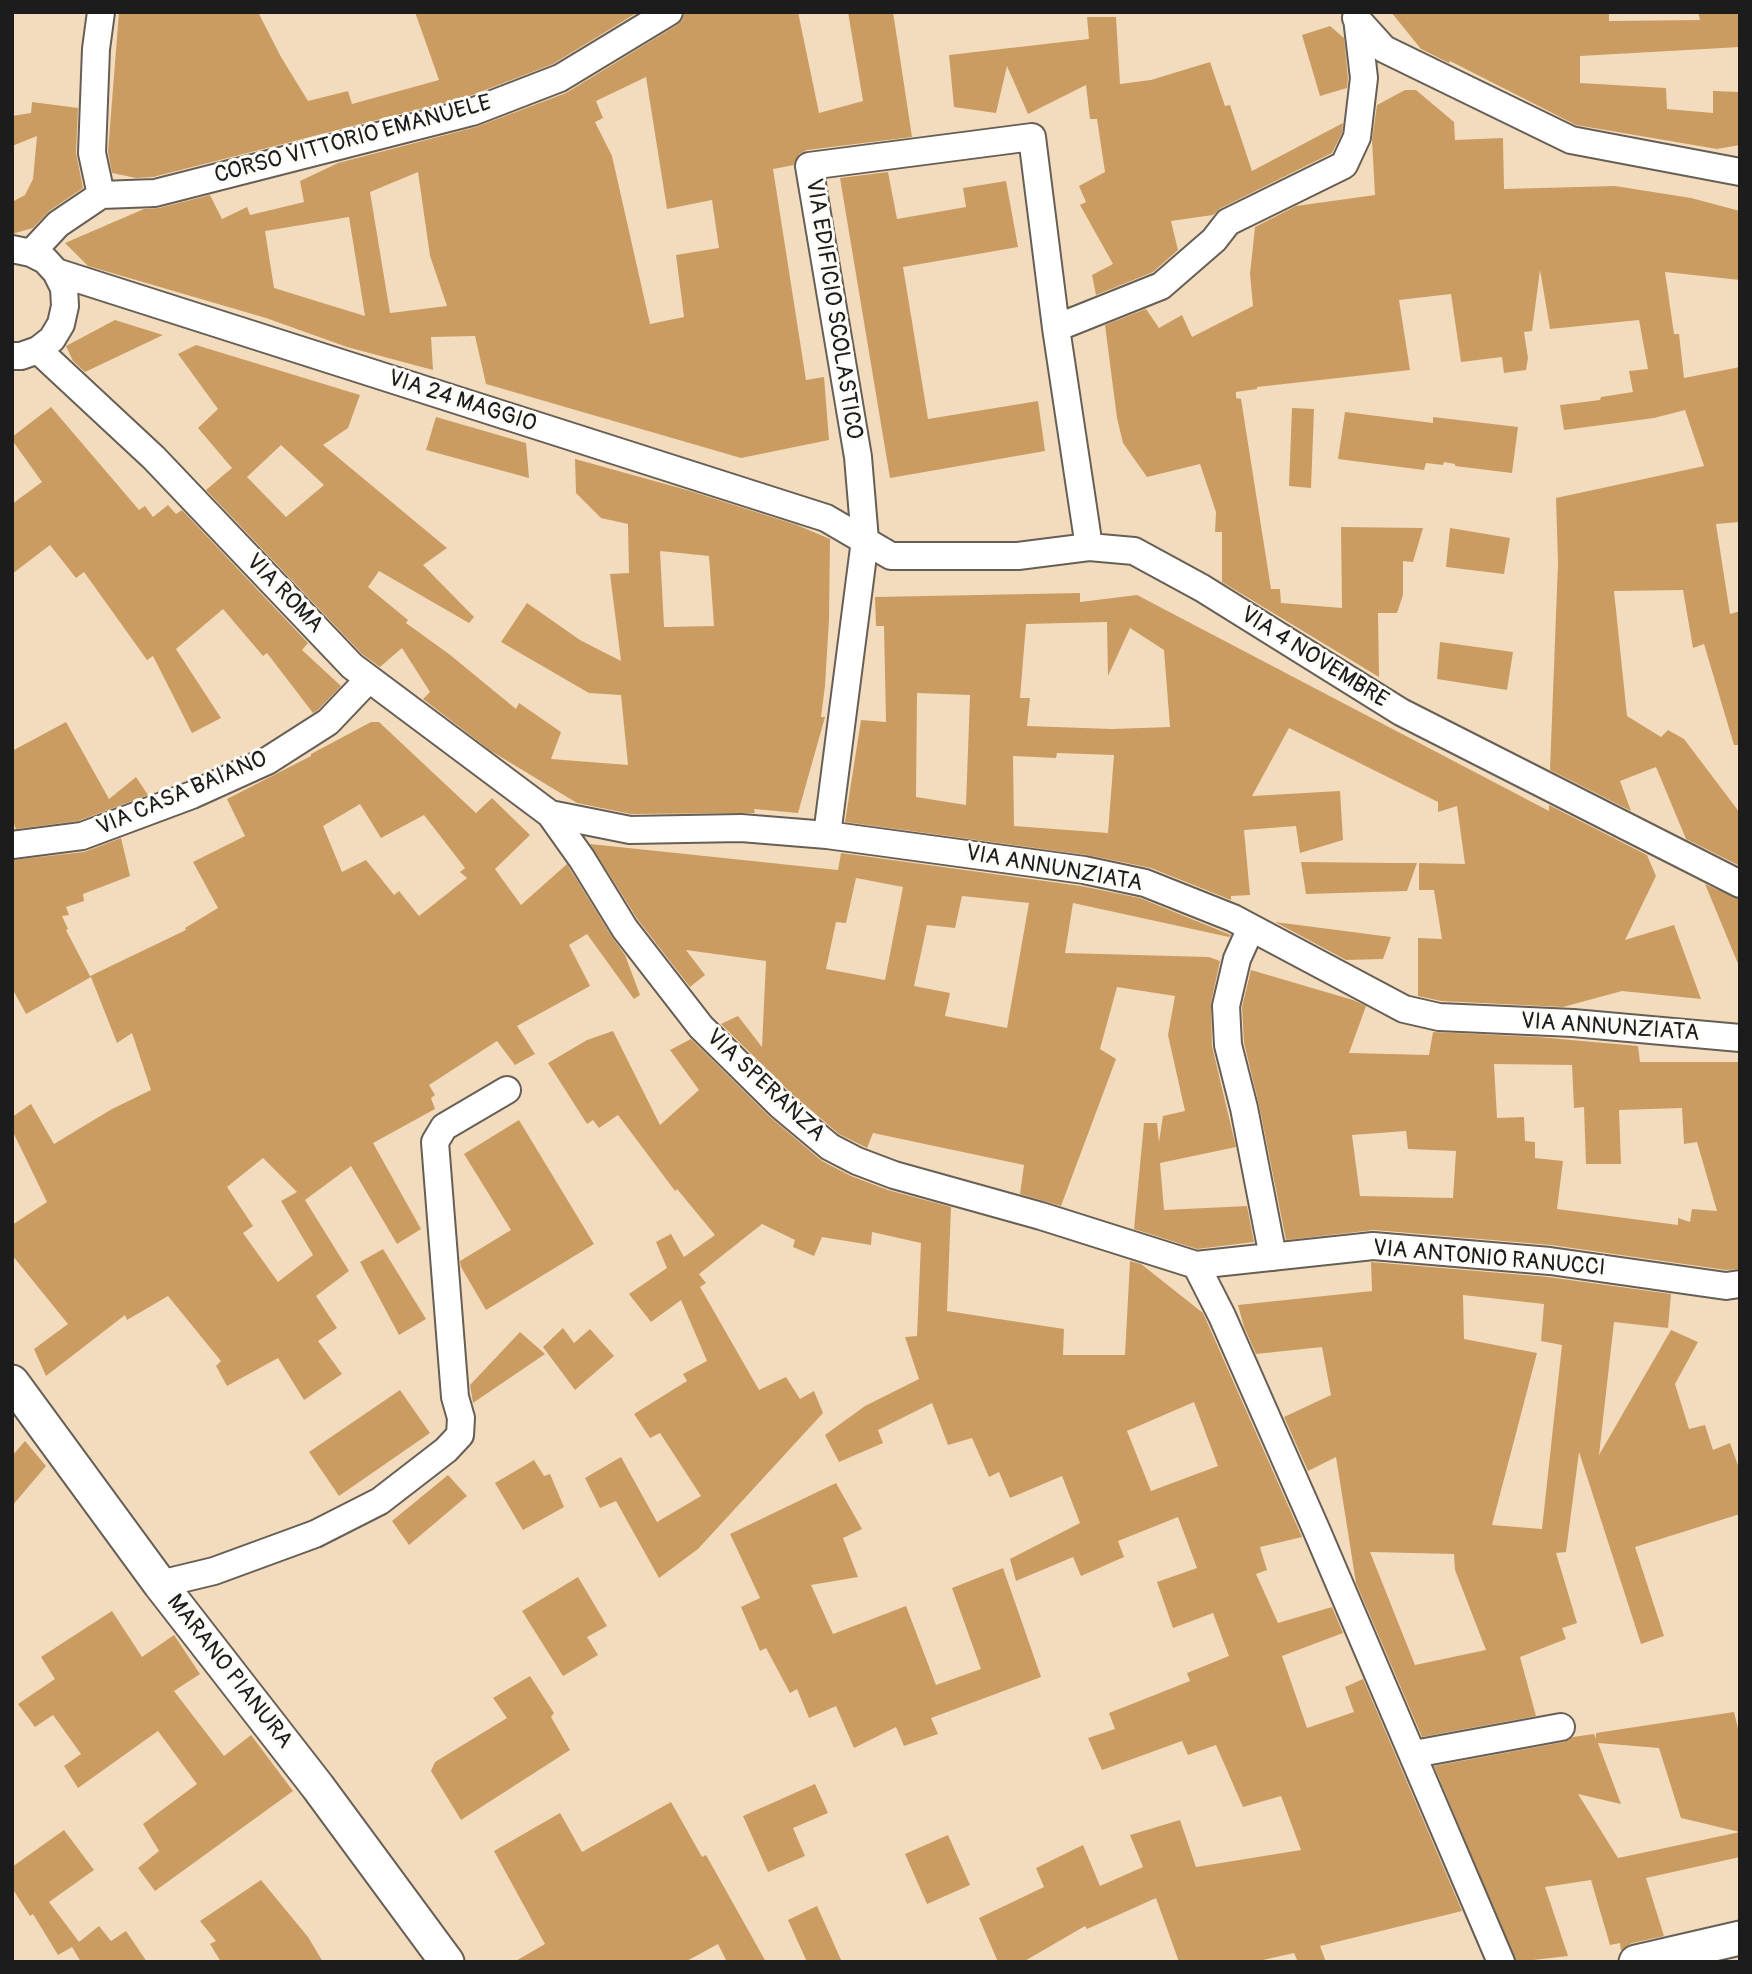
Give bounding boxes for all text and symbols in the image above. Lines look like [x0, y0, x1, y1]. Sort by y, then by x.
street label: CORSO VITTORIO EMANUELE [212, 90, 494, 190]
street label: VIA EDIFICIO SCOLASTICO [799, 177, 867, 441]
street label: VIA 24 MAGGIO [384, 365, 540, 439]
street label: VIA ROMA [239, 549, 329, 639]
street label: VIA 4 NOVEMBRE [1235, 601, 1393, 715]
street label: VIA CASA BAIANO [93, 746, 271, 842]
street label: VIA ANNUNZIATA [963, 840, 1145, 898]
street label: VIA ANNUNZIATA [1520, 1008, 1700, 1048]
street label: VIA SPERANZA [700, 1024, 830, 1148]
street label: VIA ANTONIO RANUCCI [1371, 1235, 1607, 1283]
street label: MARANO PIANURA [160, 1589, 298, 1755]

